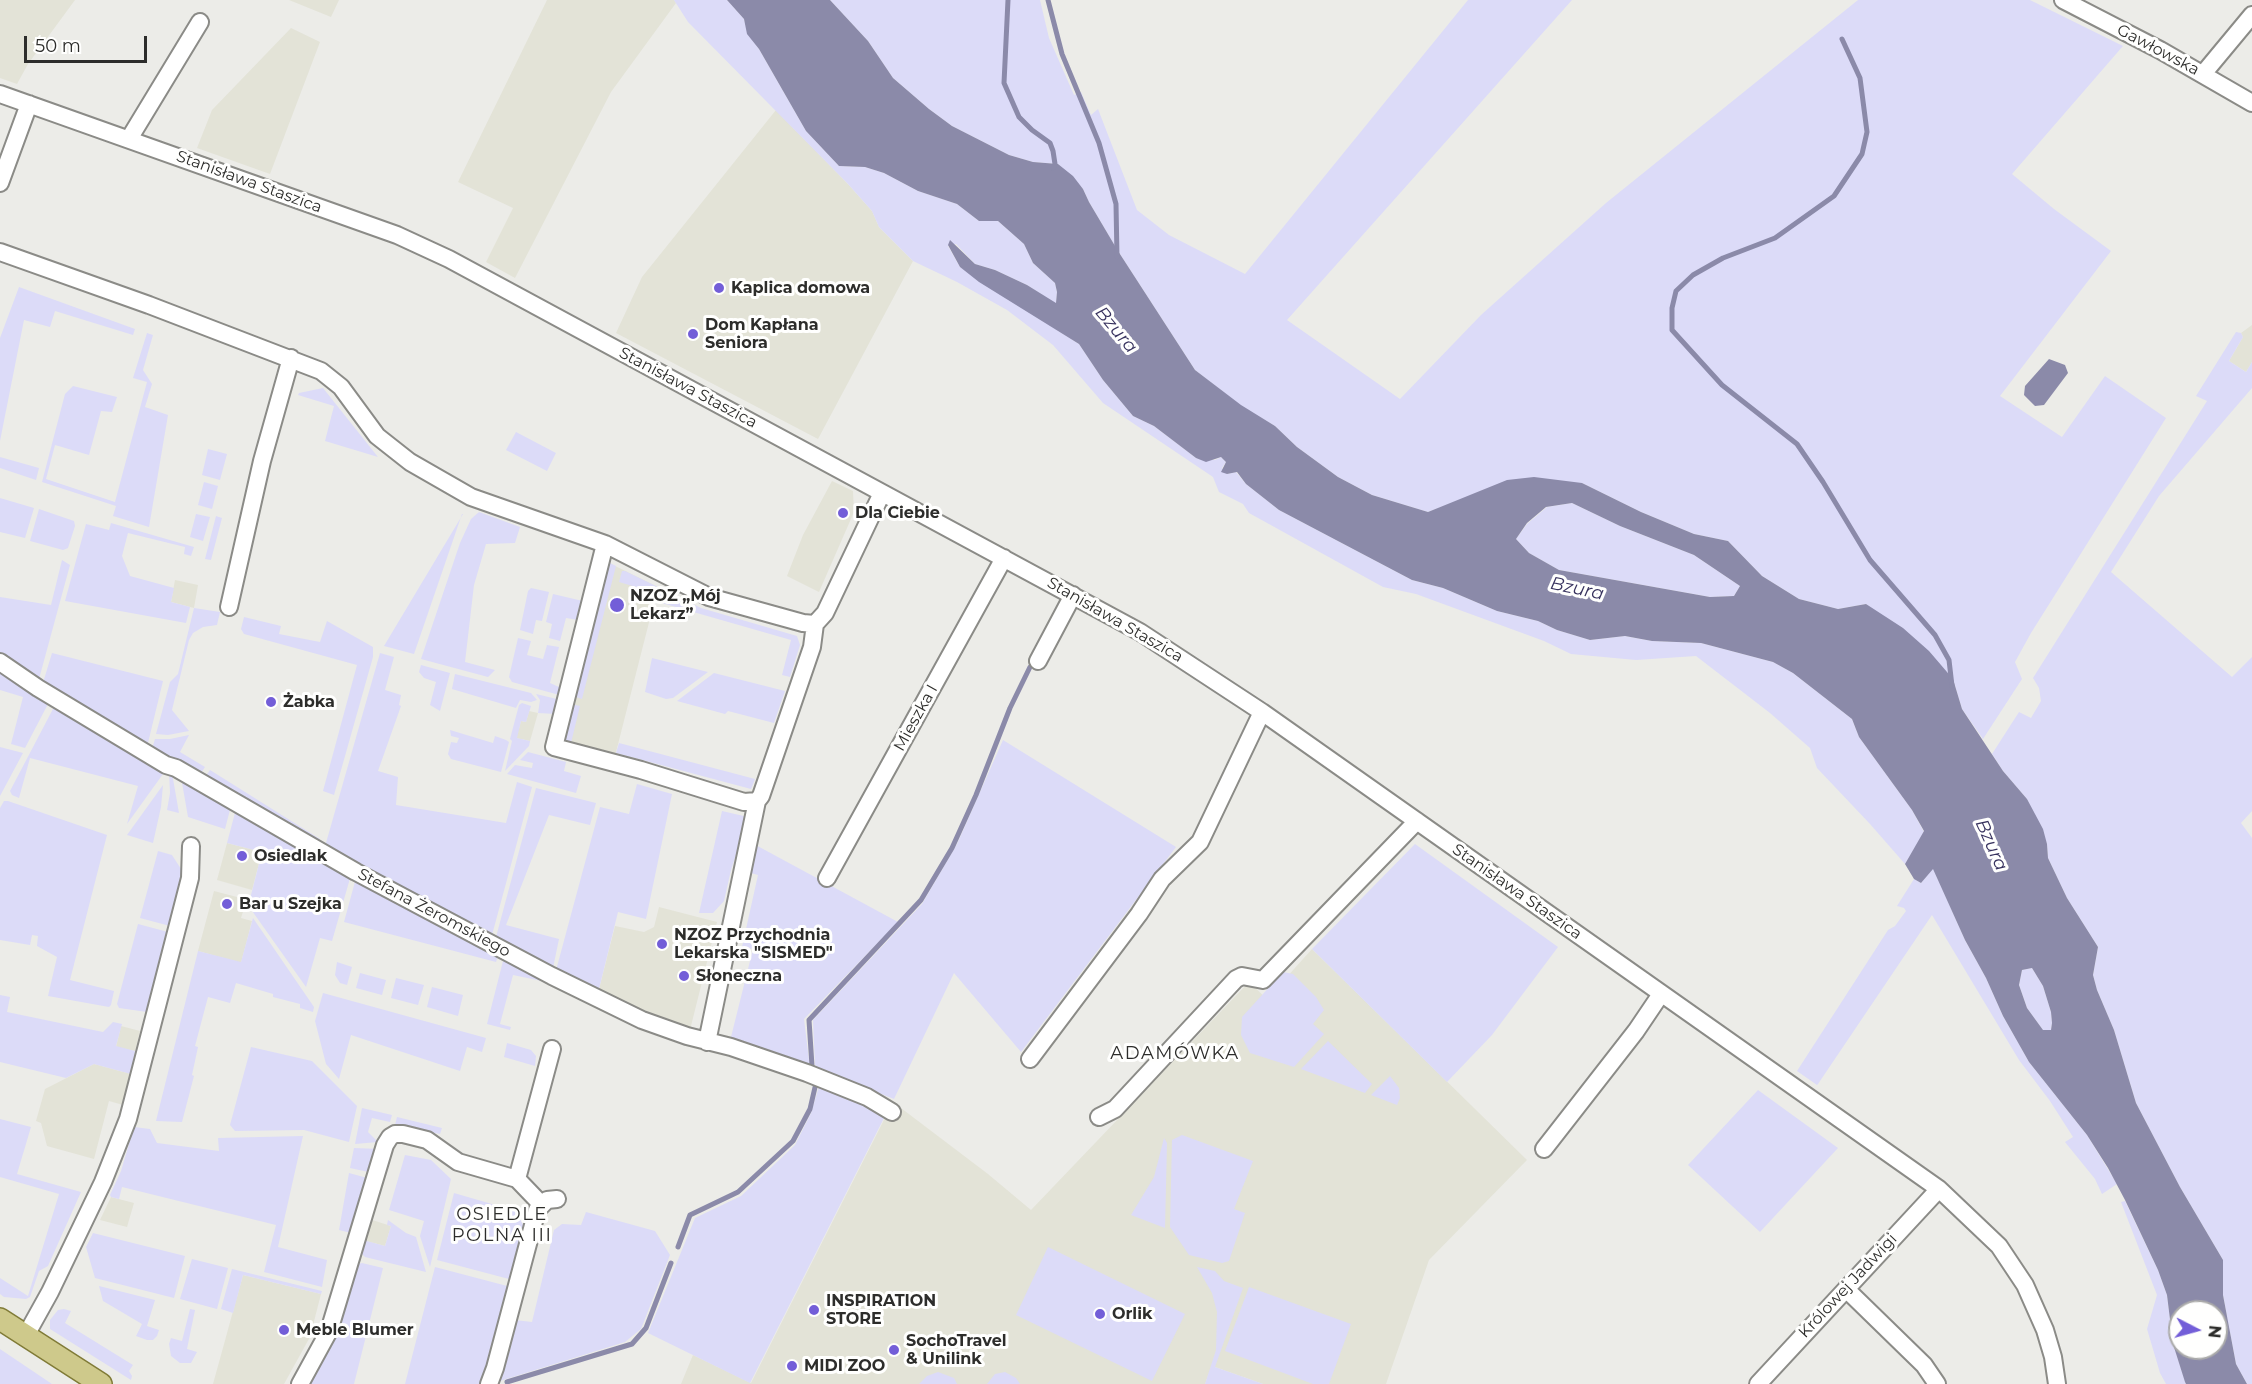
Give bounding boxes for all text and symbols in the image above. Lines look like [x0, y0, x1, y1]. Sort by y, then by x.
street label: Gawłowska [2114, 20, 2202, 80]
scale bar [27, 24, 150, 62]
text: 50 m [35, 35, 81, 57]
street label: Stanisława Staszica [173, 147, 325, 217]
place label: Kaplica domowa [731, 278, 870, 298]
marker: Kaplica domowa [712, 281, 726, 295]
water label: Bzura [1090, 302, 1142, 358]
place label: Dom Kapłana Seniora [705, 315, 819, 353]
marker: Dom Kapłana Seniora [686, 327, 700, 341]
street label: Stanisława Staszica [616, 343, 760, 433]
place label: Dla Ciebie [855, 503, 940, 523]
marker: Dla Ciebie [836, 506, 850, 520]
street label: Stanisława Staszica [1044, 573, 1186, 667]
water label: Bzura [1548, 573, 1606, 605]
place label: NZOZ „Mój Lekarz” [630, 586, 721, 624]
marker: NZOZ „Mój Lekarz” [608, 596, 626, 614]
street label: Mieszka I [890, 681, 942, 755]
place label: Żabka [283, 692, 335, 712]
marker: Żabka [264, 695, 278, 709]
water label: Bzura [1970, 816, 2012, 874]
street label: Stanisława Staszica [1449, 840, 1585, 944]
place label: Osiedlak [254, 846, 327, 866]
marker: Osiedlak [235, 849, 249, 863]
street label: Stefana Żeromskiego [354, 865, 514, 961]
place label: Bar u Szejka [239, 894, 342, 914]
marker: Bar u Szejka [220, 897, 234, 911]
place label: NZOZ Przychodnia Lekarska "SISMED" [674, 925, 833, 963]
marker: NZOZ Przychodnia Lekarska "SISMED" [655, 937, 669, 951]
place label: Słoneczna [696, 966, 782, 986]
marker: Słoneczna [677, 969, 691, 983]
district label: ADAMÓWKA [1110, 1043, 1240, 1065]
district label: OSIEDLE POLNA III [452, 1204, 552, 1246]
street label: Królowej Jadwigi [1795, 1230, 1901, 1342]
place label: INSPIRATION STORE [826, 1291, 936, 1329]
north arrow [2168, 1300, 2228, 1360]
marker: INSPIRATION STORE [807, 1303, 821, 1317]
place label: Orlik [1112, 1304, 1152, 1324]
marker: Orlik [1093, 1307, 1107, 1321]
place label: Meble Blumer [296, 1320, 414, 1340]
marker: Meble Blumer [277, 1323, 291, 1337]
text: N [2204, 1324, 2225, 1339]
place label: SochoTravel & Unilink [906, 1331, 1007, 1369]
marker: SochoTravel & Unilink [887, 1343, 901, 1357]
place label: MIDI ZOO [804, 1356, 885, 1376]
marker: MIDI ZOO [785, 1359, 799, 1373]

